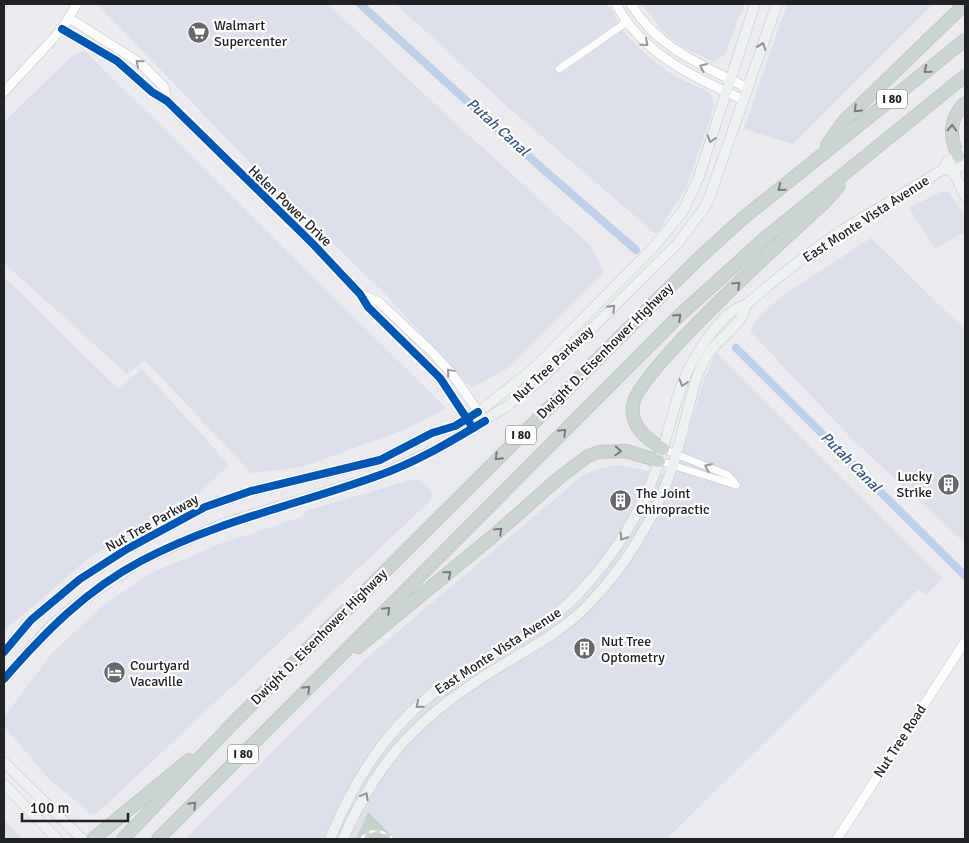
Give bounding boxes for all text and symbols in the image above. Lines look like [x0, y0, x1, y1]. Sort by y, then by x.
place label: Walmart Supercenter [214, 17, 288, 50]
supermarket icon: Walmart Supercenter [186, 21, 210, 45]
one-way arrow [639, 37, 648, 45]
one-way arrow [756, 42, 766, 50]
one-way arrow [135, 60, 144, 69]
one-way arrow [699, 62, 708, 73]
one-way arrow [924, 65, 933, 73]
road number: I 80 [877, 90, 907, 108]
water label: Putah Canal [463, 94, 534, 161]
one-way arrow [853, 103, 862, 112]
one-way arrow [947, 123, 958, 131]
one-way arrow [707, 134, 717, 142]
street label: Helen Power Drive [245, 162, 335, 250]
street label: East Monte Vista Avenue [800, 172, 932, 266]
one-way arrow [777, 183, 786, 192]
street label: Dwight D. Eisenhower Highway [533, 279, 677, 423]
one-way arrow [732, 282, 741, 291]
one-way arrow [607, 305, 616, 314]
one-way arrow [672, 314, 681, 323]
street label: Nut Tree Parkway [509, 322, 597, 406]
one-way arrow [447, 369, 455, 378]
one-way arrow [679, 379, 689, 387]
road number: I 80 [506, 426, 536, 444]
water label: Putah Canal [817, 428, 886, 497]
one-way arrow [557, 429, 566, 438]
one-way arrow [614, 446, 622, 456]
one-way arrow [495, 451, 504, 460]
one-way arrow [704, 462, 713, 473]
place label: Lucky Strike [896, 468, 932, 501]
building icon: Lucky Strike [936, 472, 960, 496]
place label: The Joint Chiropractic [636, 485, 710, 518]
building icon: The Joint Chiropractic [608, 489, 632, 513]
street label: Nut Tree Parkway [103, 490, 202, 556]
one-way arrow [493, 528, 502, 537]
one-way arrow [620, 531, 629, 540]
street label: Dwight D. Eisenhower Highway [247, 565, 391, 709]
one-way arrow [442, 571, 451, 579]
street label: East Monte Vista Avenue [432, 604, 564, 698]
one-way arrow [381, 607, 390, 616]
place label: Nut Tree Optometry [601, 633, 665, 666]
building icon: Nut Tree Optometry [573, 637, 597, 661]
place label: Courtyard Vacaville [130, 657, 190, 690]
hotel icon: Courtyard Vacaville [102, 661, 126, 685]
one-way arrow [302, 686, 311, 695]
one-way arrow [416, 699, 425, 708]
street label: Nut Tree Road [870, 701, 930, 781]
road number: I 80 [228, 744, 258, 764]
scale bar [22, 790, 129, 822]
one-way arrow [359, 792, 369, 801]
text: 100 m [30, 799, 70, 817]
one-way arrow [187, 802, 196, 811]

